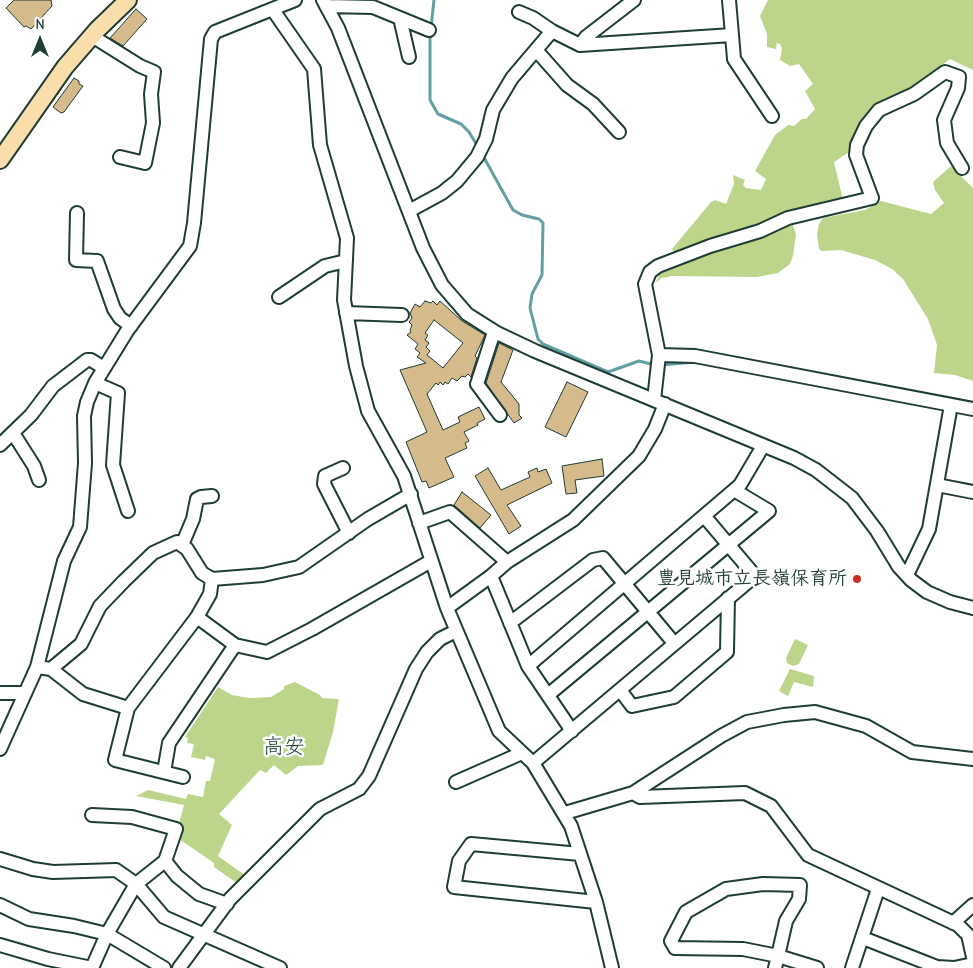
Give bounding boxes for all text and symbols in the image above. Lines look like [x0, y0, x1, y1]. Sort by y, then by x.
north arrow [15, 15, 65, 65]
text: N [35, 16, 45, 33]
place label: 豊見城市立長嶺保育所 [657, 568, 847, 590]
marker: 豊見城市立長嶺保育所 [851, 573, 863, 585]
district label: 高安 [263, 734, 305, 760]

